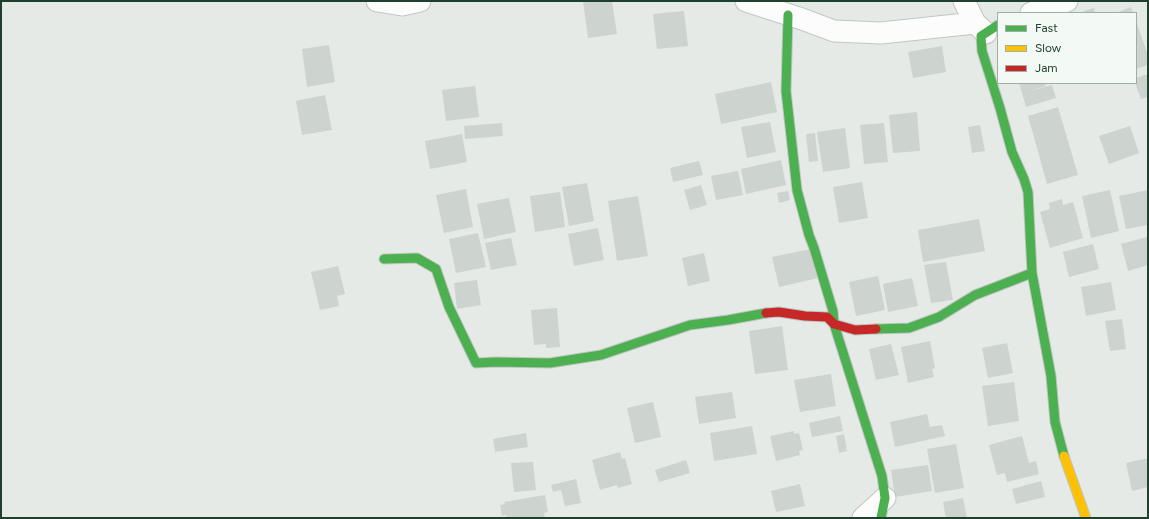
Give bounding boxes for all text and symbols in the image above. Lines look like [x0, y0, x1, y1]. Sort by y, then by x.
legend [997, 12, 1137, 84]
text: Fast [1035, 21, 1058, 35]
text: Slow [1035, 41, 1061, 55]
text: Jam [1035, 61, 1058, 75]

